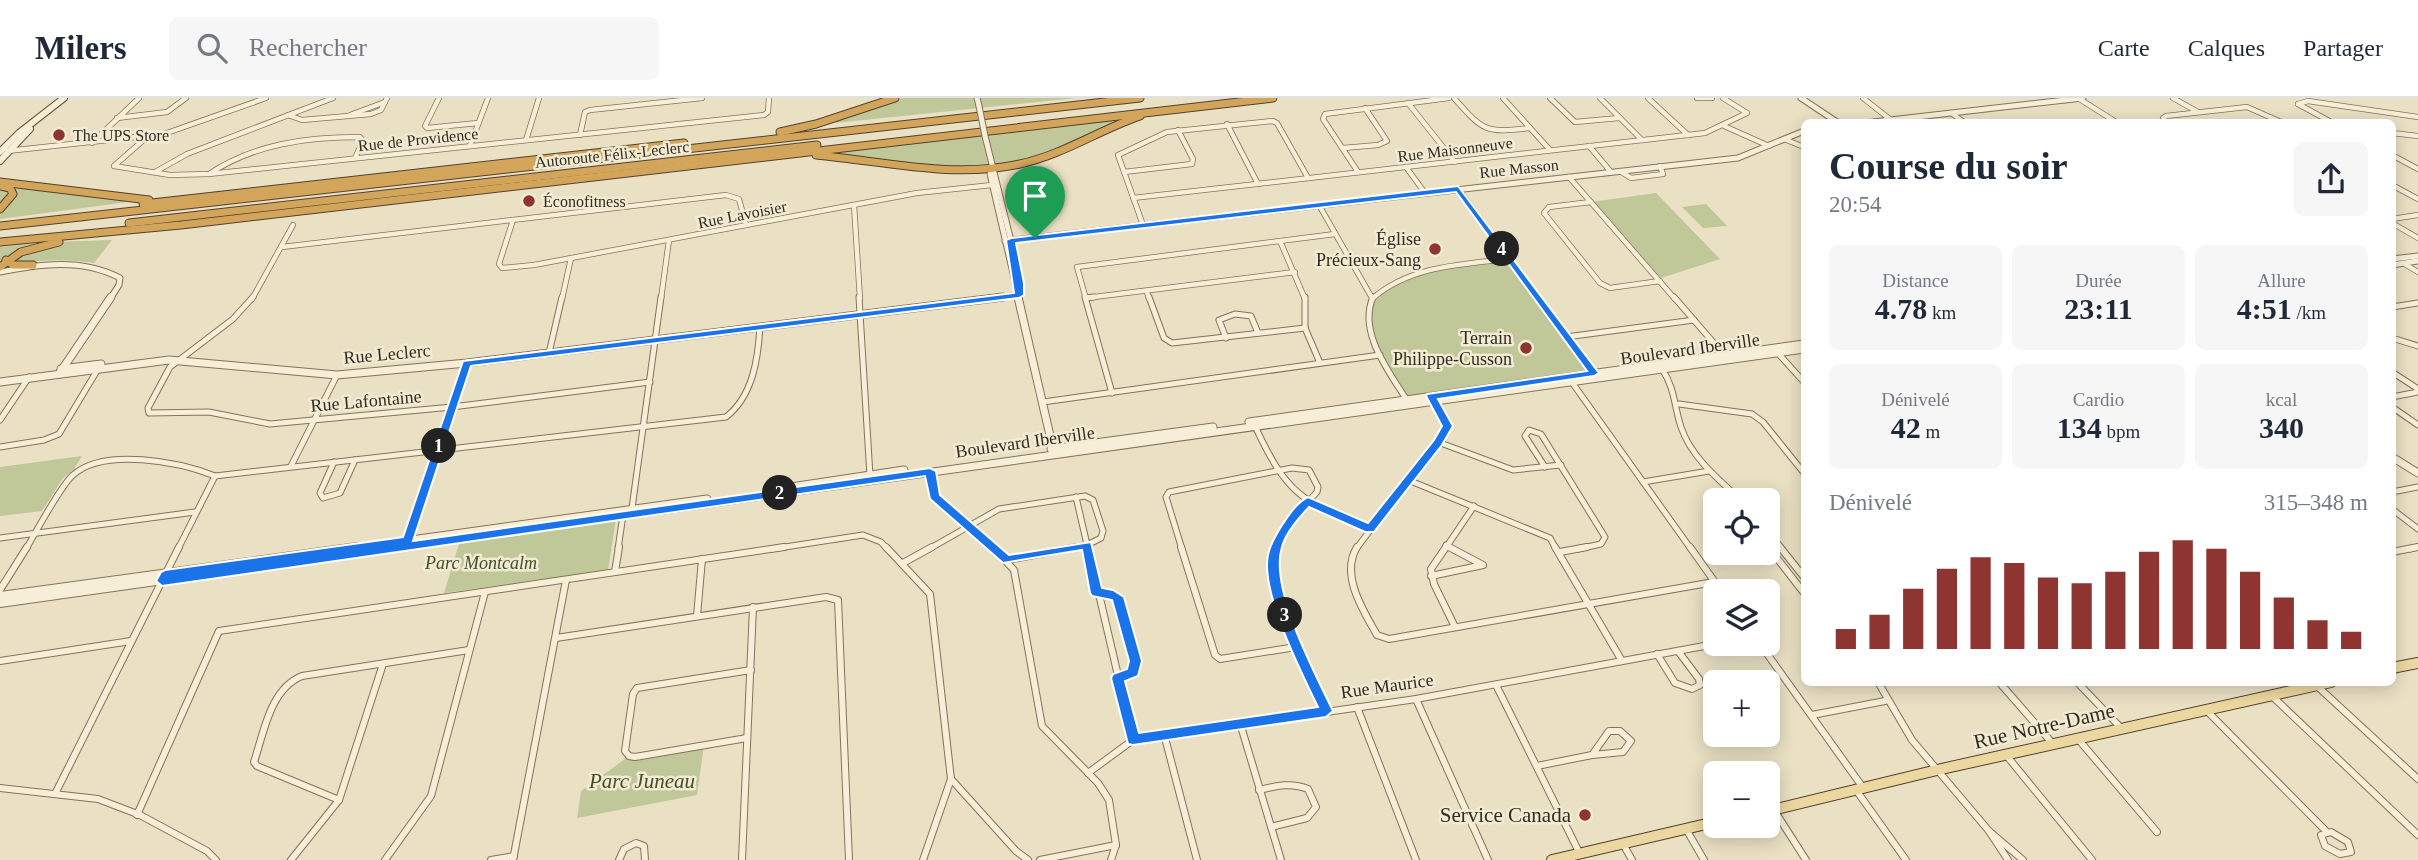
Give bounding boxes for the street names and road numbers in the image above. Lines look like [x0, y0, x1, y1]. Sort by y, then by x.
street label: Rue de Providence [357, 125, 479, 154]
street label: Rue Maisonneuve [1396, 134, 1514, 165]
street label: Autoroute Félix-Leclerc [534, 138, 690, 171]
street label: Rue Masson [1479, 156, 1560, 181]
street label: Rue Lavoisier [696, 197, 789, 231]
street label: Boulevard Iberville [1619, 329, 1761, 369]
street label: Rue Leclerc [343, 340, 431, 368]
street label: Rue Lafontaine [310, 386, 422, 416]
street label: Boulevard Iberville [954, 422, 1096, 462]
street label: Rue Maurice [1339, 670, 1435, 702]
street label: Rue Notre-Dame [1971, 698, 2117, 754]

